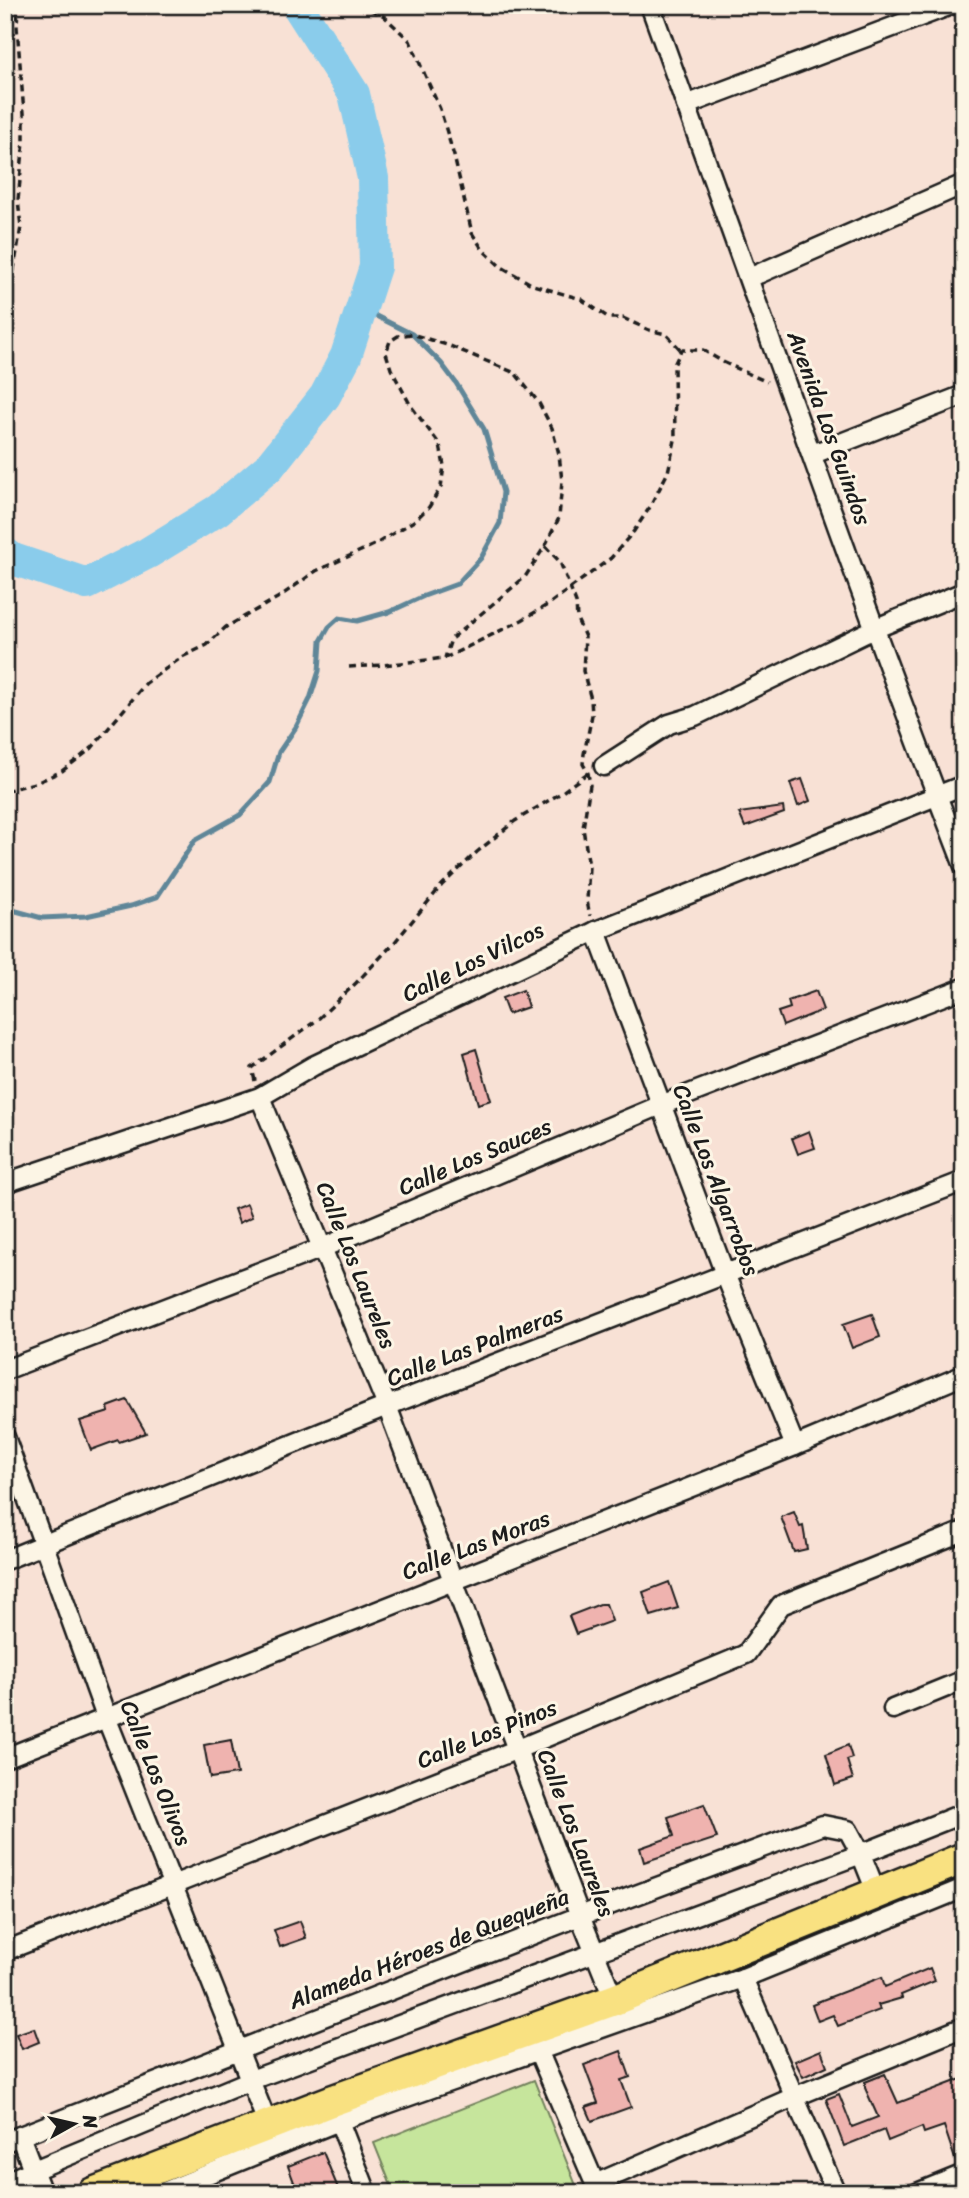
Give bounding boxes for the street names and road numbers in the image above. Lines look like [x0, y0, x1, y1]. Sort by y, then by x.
street label: Avenida Los Guindos [774, 324, 883, 532]
street label: Calle Los Vilcos [395, 910, 551, 1014]
street label: Calle Los Algarrobos [661, 1078, 772, 1282]
street label: Calle Los Sauces [392, 1106, 559, 1208]
street label: Calle Los Laureles [304, 1175, 408, 1355]
street label: Calle Las Palmeras [380, 1293, 570, 1399]
street label: Calle Las Moras [396, 1498, 557, 1592]
street label: Calle Los Pinos [411, 1687, 564, 1781]
street label: Calle Los Olivos [108, 1694, 204, 1853]
street label: Calle Los Laureles [525, 1743, 627, 1924]
street label: Alameda Héroes de Quequeña [282, 1876, 576, 2022]

